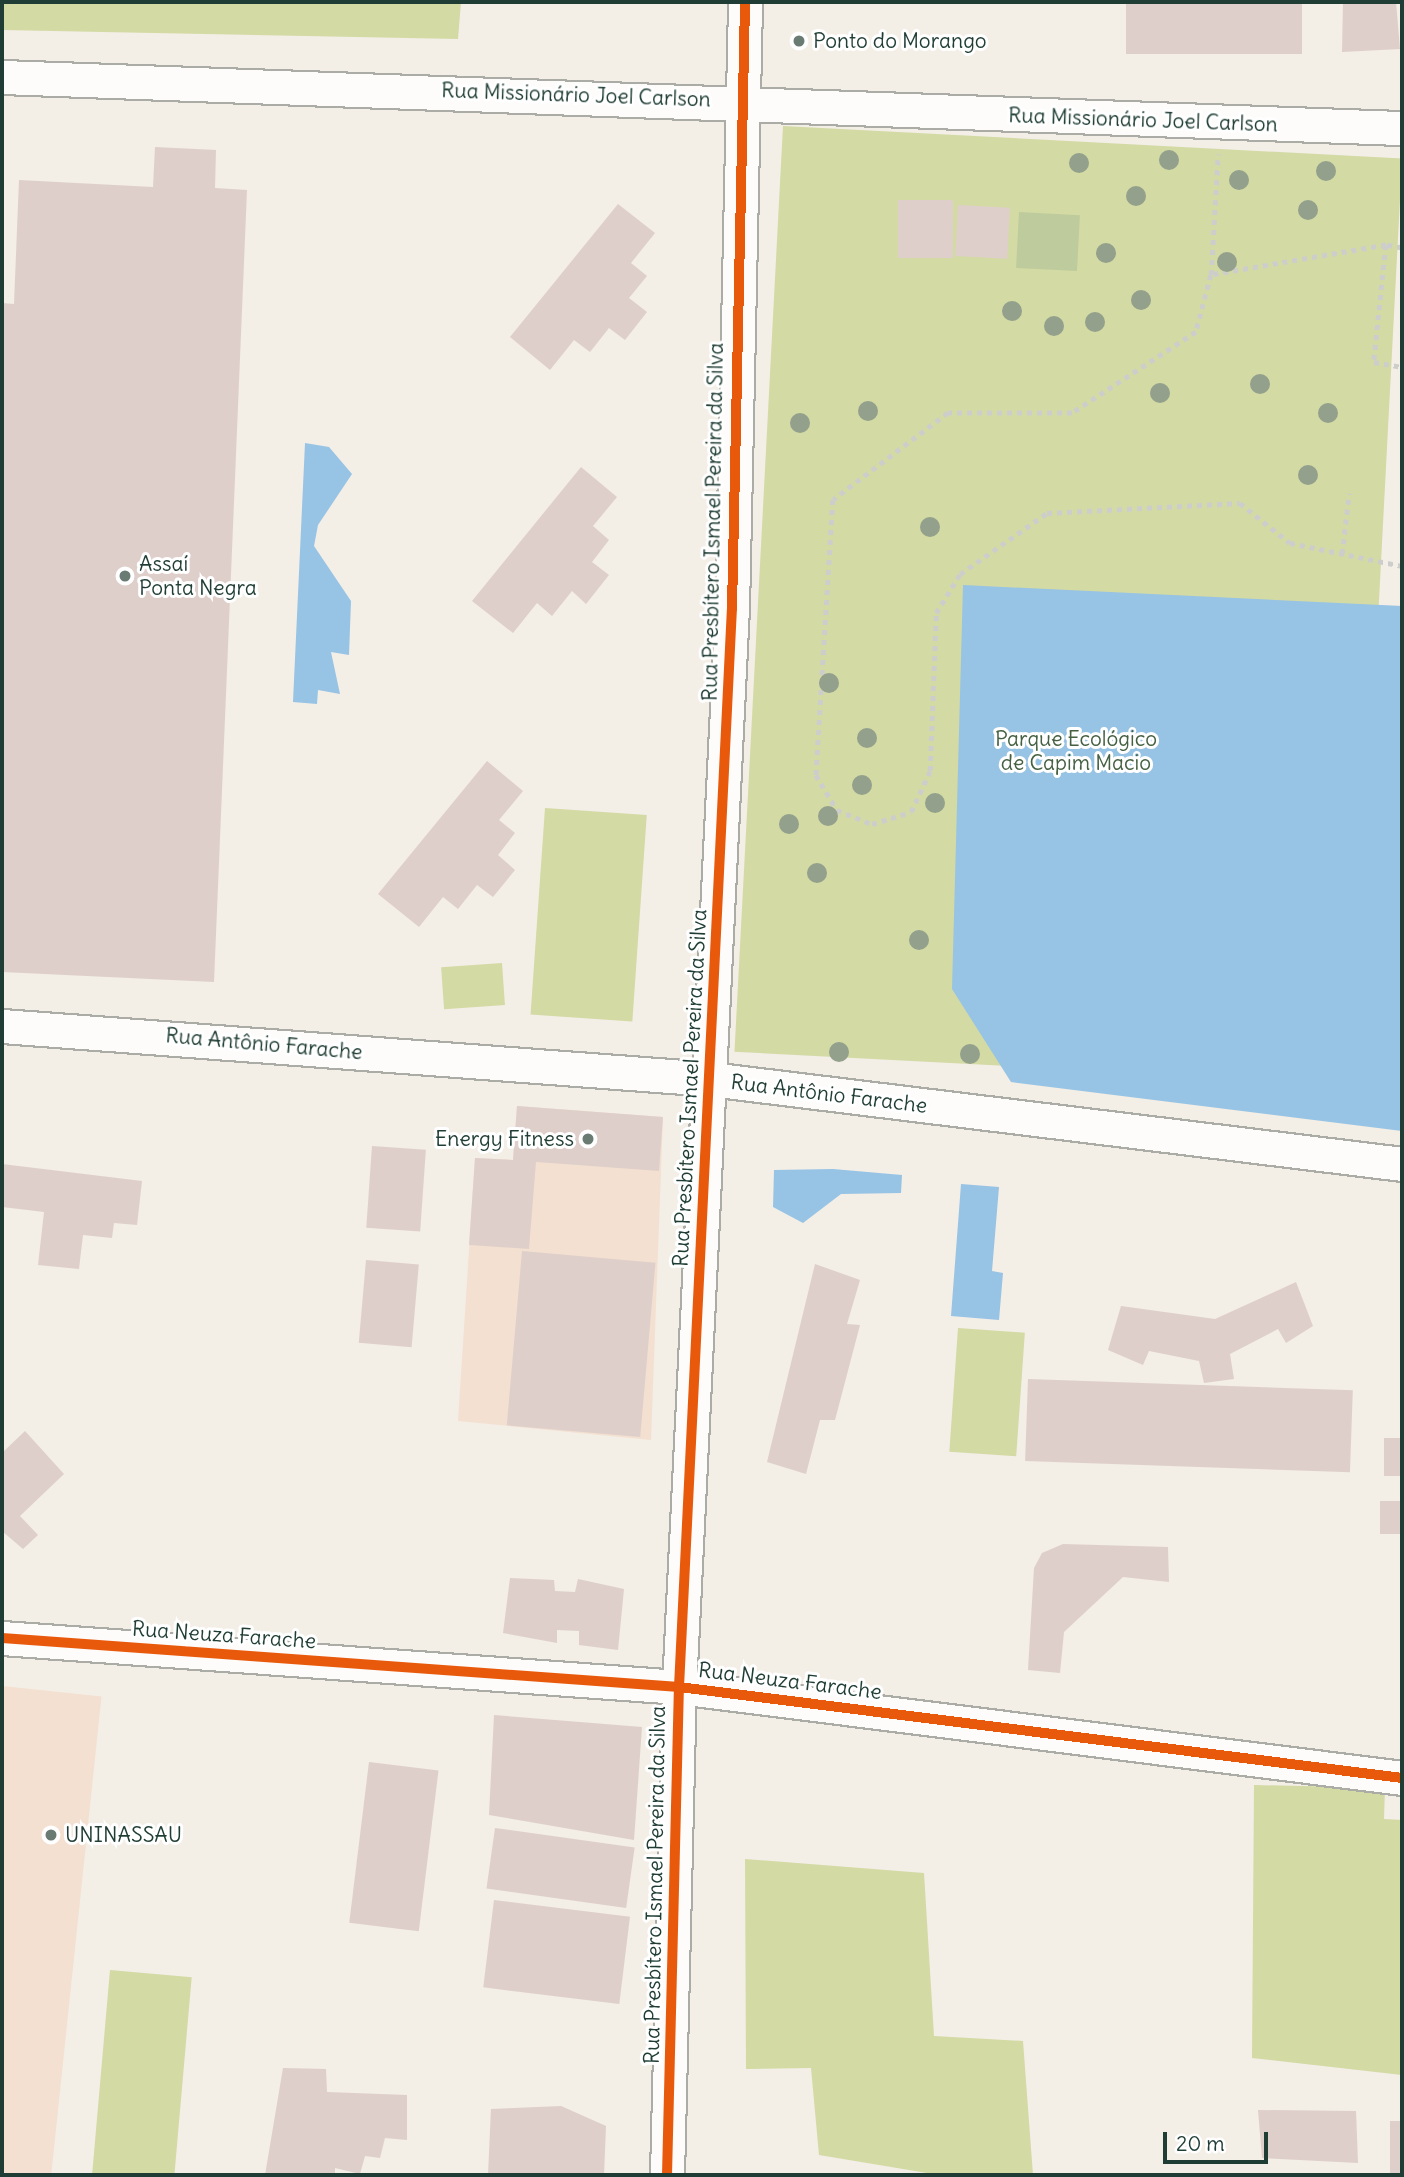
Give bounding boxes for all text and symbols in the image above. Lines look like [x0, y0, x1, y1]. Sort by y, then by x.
place label: Ponto do Morango [813, 28, 987, 54]
marker: Ponto do Morango [791, 33, 807, 49]
street label: Rua Missionário Joel Carlson [441, 78, 711, 112]
street label: Rua Missionário Joel Carlson [1008, 103, 1278, 137]
street label: Rua Presbítero Ismael Pereira da Silva [697, 343, 729, 701]
place label: Assaí Ponta Negra [139, 551, 257, 601]
marker: Assaí Ponta Negra [117, 568, 133, 584]
park label: Parque Ecológico de Capim Macio [995, 726, 1157, 776]
street label: Rua Presbítero Ismael Pereira da Silva [668, 908, 712, 1268]
street label: Rua Antônio Farache [164, 1023, 364, 1065]
street label: Rua Antônio Farache [729, 1069, 929, 1119]
place label: Energy Fitness [435, 1126, 574, 1152]
marker: Energy Fitness [580, 1131, 596, 1147]
street label: Rua Neuza Farache [131, 1616, 317, 1654]
street label: Rua Neuza Farache [697, 1657, 883, 1705]
street label: Rua Presbítero Ismael Pereira da Silva [639, 1706, 671, 2064]
place label: UNINASSAU [65, 1822, 182, 1848]
marker: UNINASSAU [43, 1827, 59, 1843]
scale bar [1166, 2118, 1271, 2162]
text: 20 m [1176, 2130, 1225, 2157]

